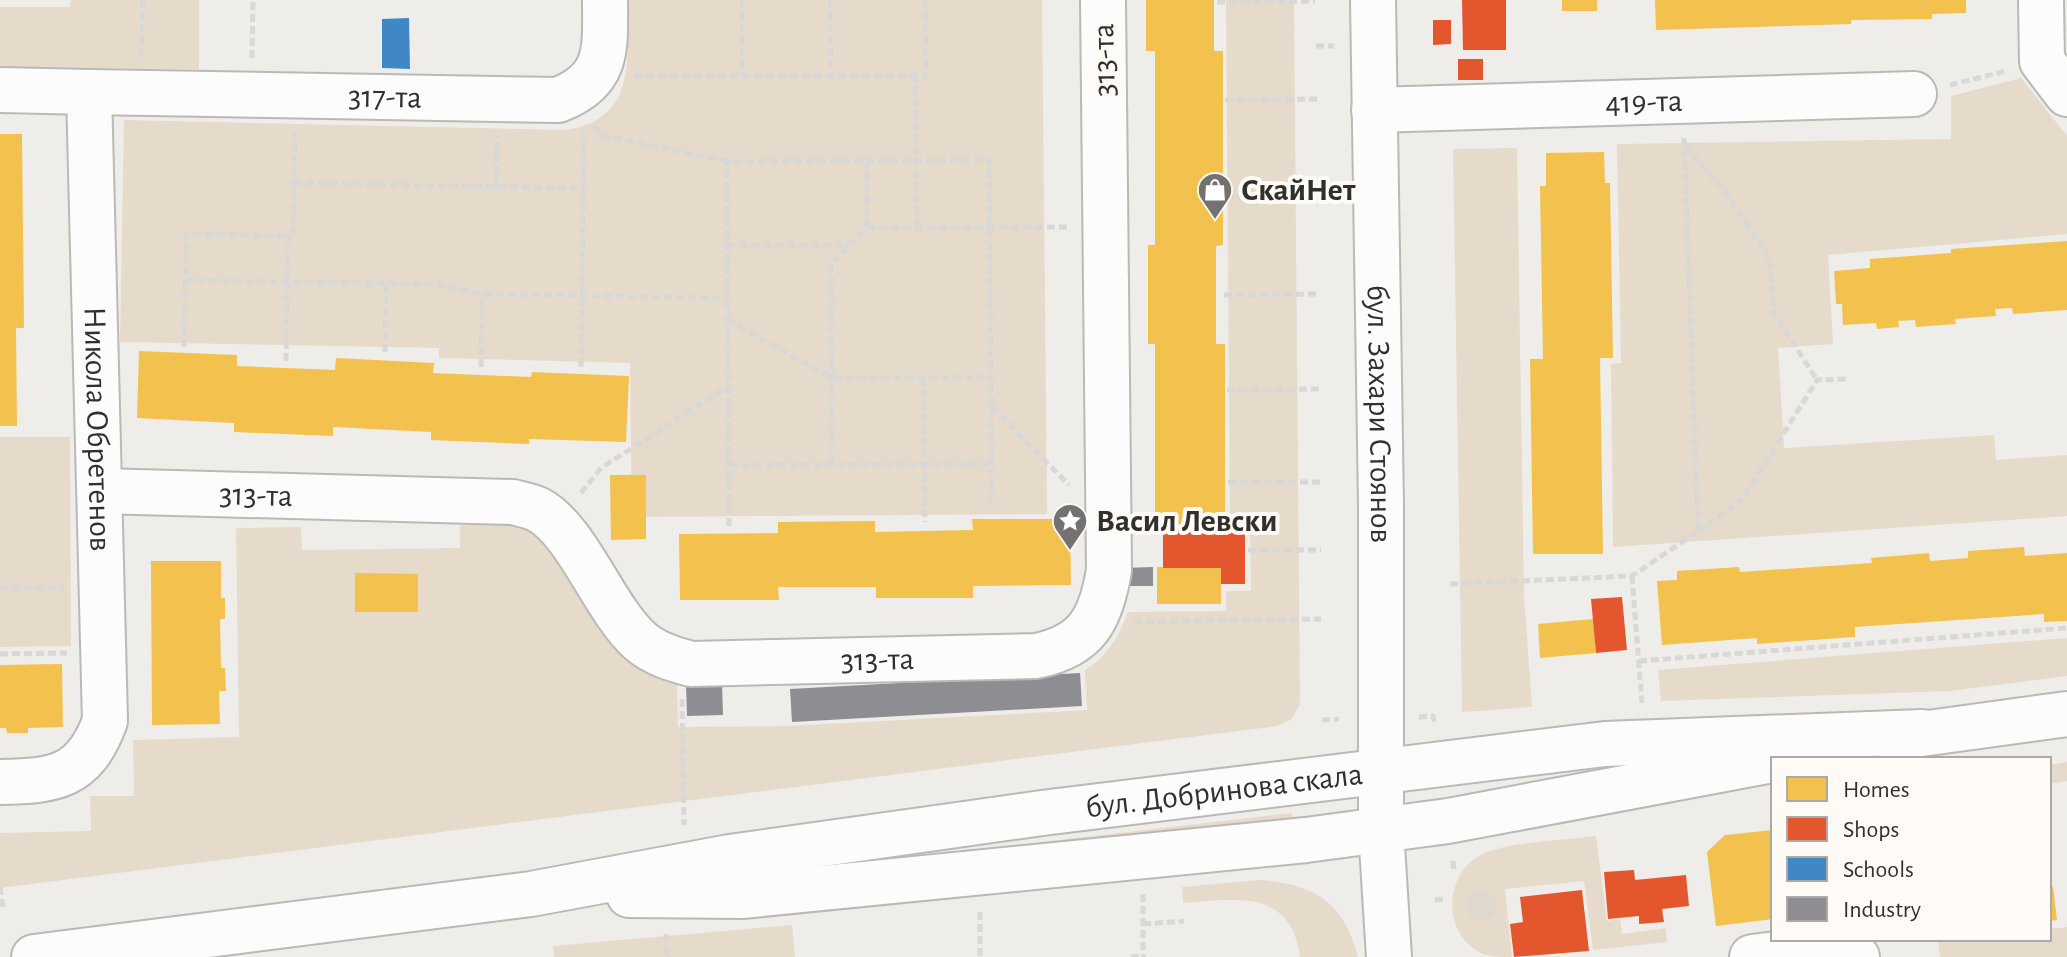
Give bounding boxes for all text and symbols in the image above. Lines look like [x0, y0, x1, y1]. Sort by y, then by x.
street label: 313-та [1087, 23, 1121, 97]
street label: 317-та [348, 80, 422, 114]
street label: 419-та [1605, 85, 1683, 119]
shop icon: СкайНет [1196, 171, 1234, 221]
place label: СкайНет [1241, 174, 1356, 206]
street label: бул. Захари Стоянов [1362, 285, 1397, 543]
street label: Никола Обретенов [78, 306, 117, 552]
street label: 313-та [219, 478, 293, 512]
place icon: Васил Левски [1051, 502, 1089, 552]
place label: Васил Левски [1096, 505, 1278, 537]
street label: 313-та [841, 643, 915, 677]
legend [1771, 757, 2051, 941]
street label: бул. Добринова скала [1084, 758, 1365, 824]
text: Homes [1843, 778, 1910, 802]
text: Shops [1843, 818, 1899, 842]
text: Schools [1843, 858, 1914, 882]
text: Industry [1843, 898, 1921, 922]

